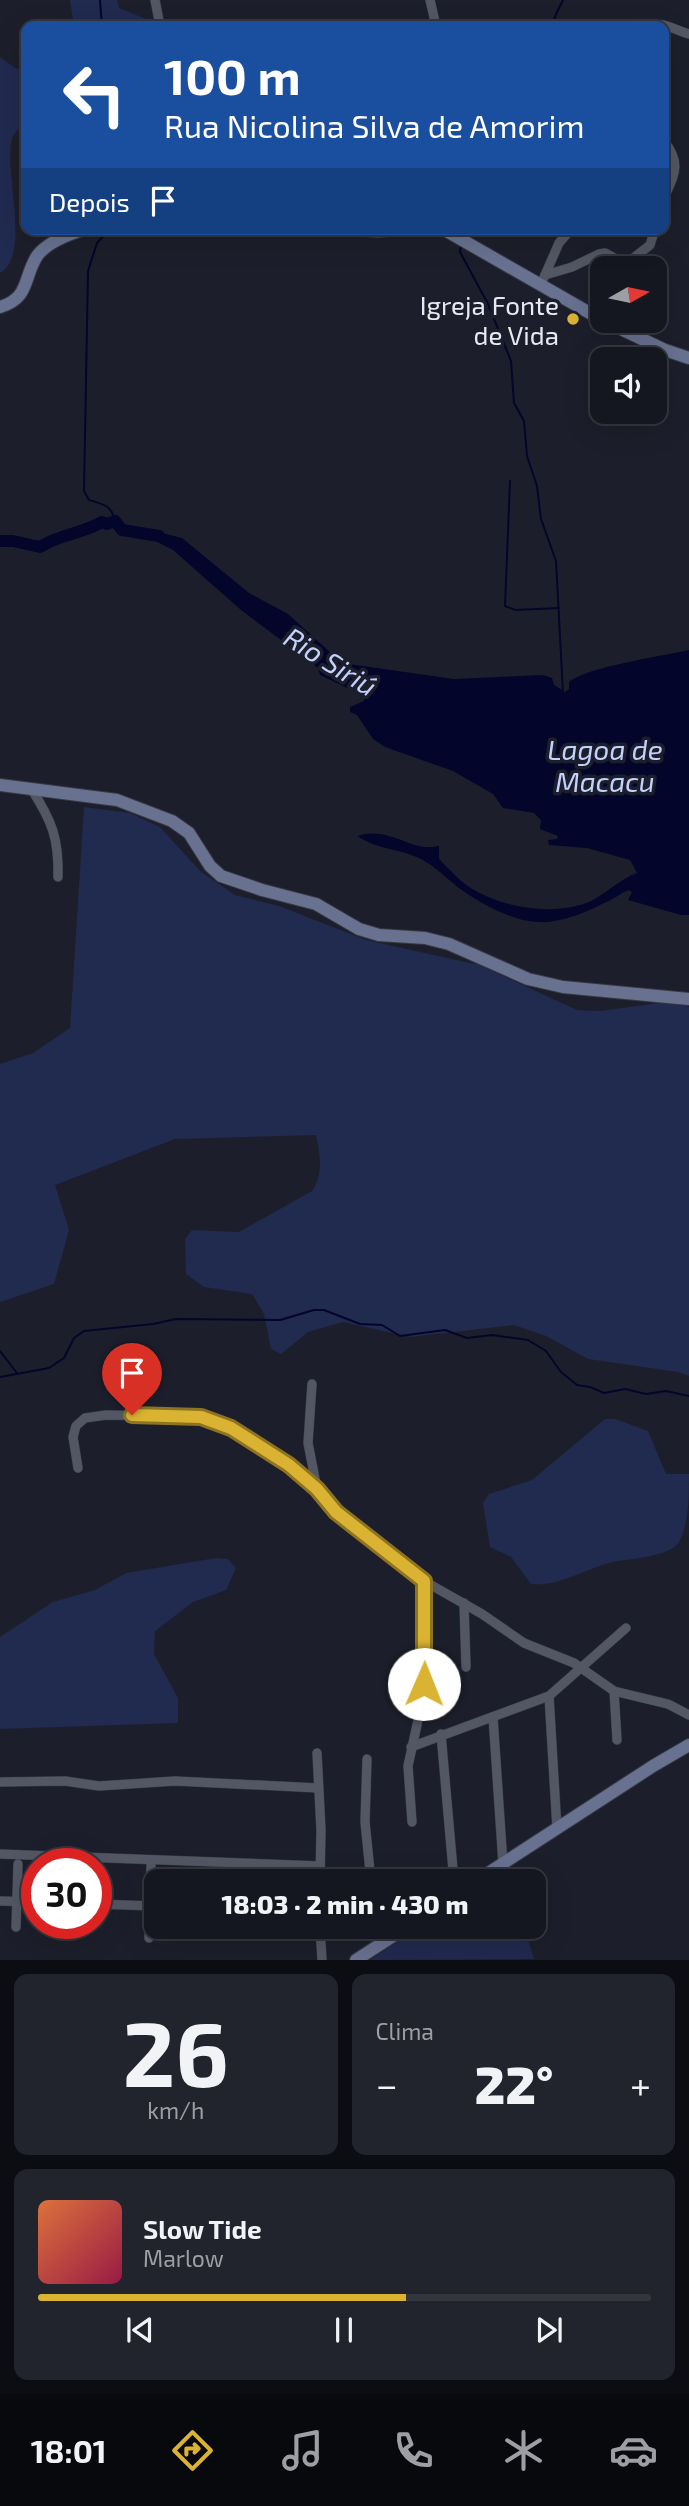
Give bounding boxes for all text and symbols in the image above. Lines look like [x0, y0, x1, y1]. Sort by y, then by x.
text: 100 m [164, 46, 301, 105]
icon: left [49, 49, 140, 140]
text: Rua Nicolina Silva de Amorim [164, 106, 585, 144]
icon: arrive [144, 182, 182, 220]
text: Depois [49, 186, 130, 217]
north arrow [590, 256, 667, 332]
map controls [590, 256, 667, 424]
place label: Igreja Fonte de Vida [420, 289, 559, 350]
marker: Igreja Fonte de Vida [565, 311, 581, 327]
button: sound [590, 347, 667, 424]
water label: Rio Siriú [278, 619, 384, 703]
water label: Lagoa de Macacu [547, 732, 663, 798]
pin [102, 1343, 162, 1415]
icon: arrive [113, 1354, 151, 1392]
position arrow [387, 1647, 461, 1721]
speed limit sign: 30 [21, 1848, 112, 1939]
text: 18:03 · 2 min · 430 m [222, 1888, 468, 1919]
text: 26 [122, 1996, 229, 2105]
text: Clima [376, 2017, 434, 2045]
text: 22° [474, 2052, 553, 2114]
text: − [376, 2061, 398, 2107]
text: + [630, 2061, 651, 2107]
text: km/h [147, 2096, 204, 2124]
text: Slow Tide [143, 2213, 262, 2244]
text: Marlow [143, 2244, 224, 2272]
icon: previous [121, 2311, 159, 2349]
icon: pause [325, 2311, 363, 2349]
icon: next [530, 2311, 568, 2349]
icon: directions [168, 2426, 217, 2475]
icon: music [278, 2426, 327, 2475]
icon: phone [389, 2426, 438, 2475]
icon: climate [499, 2426, 548, 2475]
icon: car [609, 2426, 658, 2475]
text: 18:01 [31, 2431, 107, 2469]

